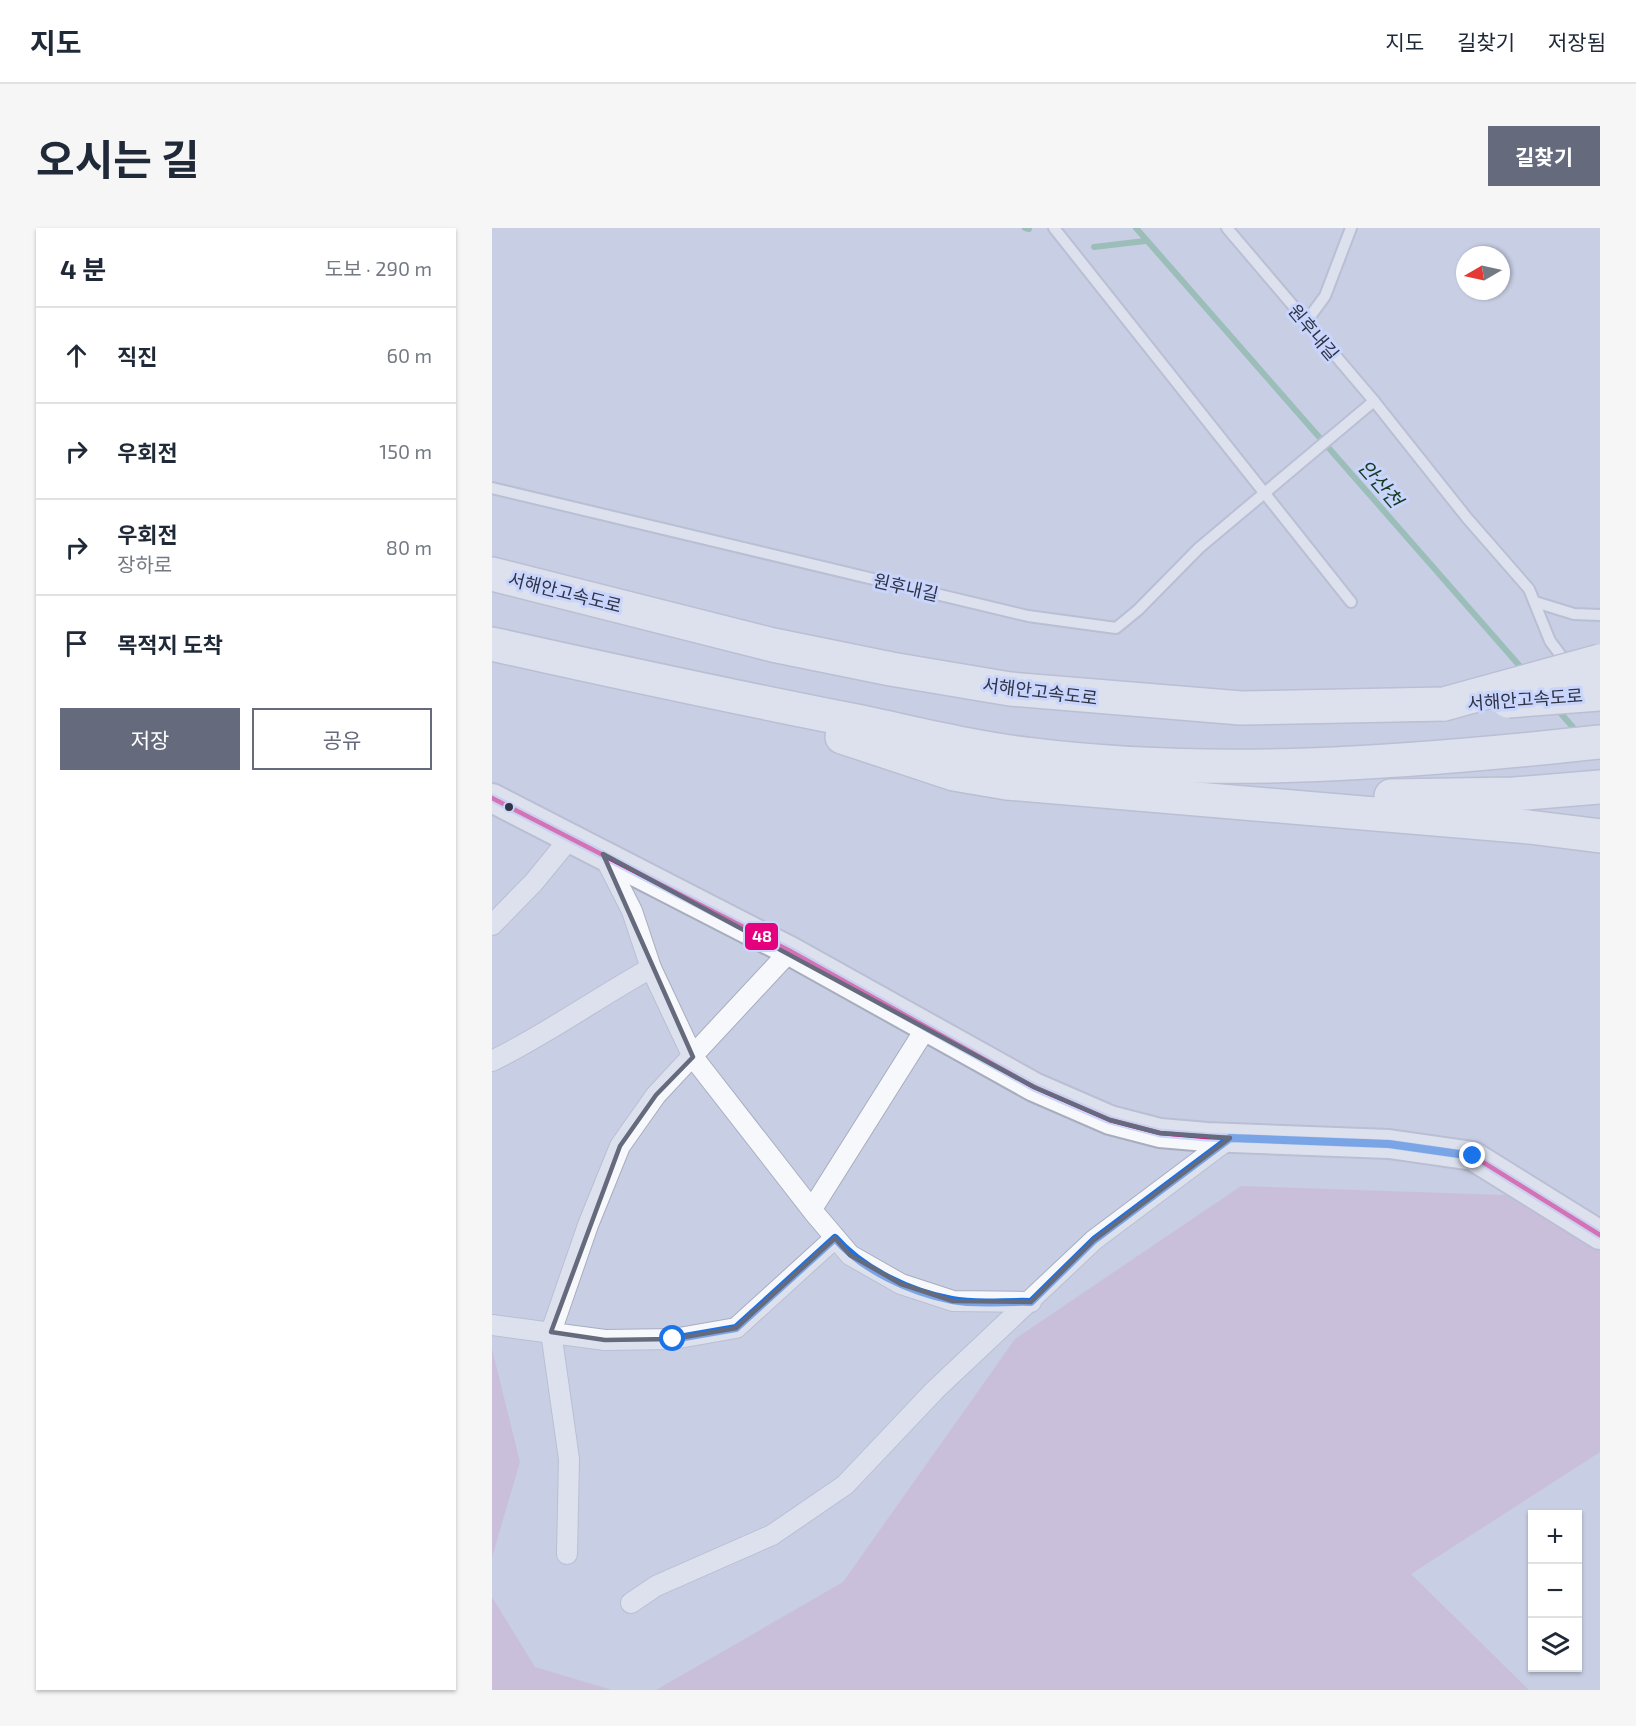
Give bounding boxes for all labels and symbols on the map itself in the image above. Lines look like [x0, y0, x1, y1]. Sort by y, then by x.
north arrow [1456, 246, 1510, 300]
street label: 원후내길 [1284, 300, 1344, 364]
water label: 안산천 [1354, 454, 1410, 514]
street label: 서해안고속도로 [506, 567, 624, 617]
street label: 원후내길 [871, 569, 941, 605]
street label: 서해안고속도로 [981, 673, 1099, 709]
street label: 서해안고속도로 [1466, 684, 1584, 714]
unlabelled marker [503, 801, 515, 813]
line badge: 48 [744, 922, 779, 951]
text: 48 [752, 926, 772, 945]
route end [1459, 1142, 1485, 1168]
route start [659, 1325, 685, 1351]

